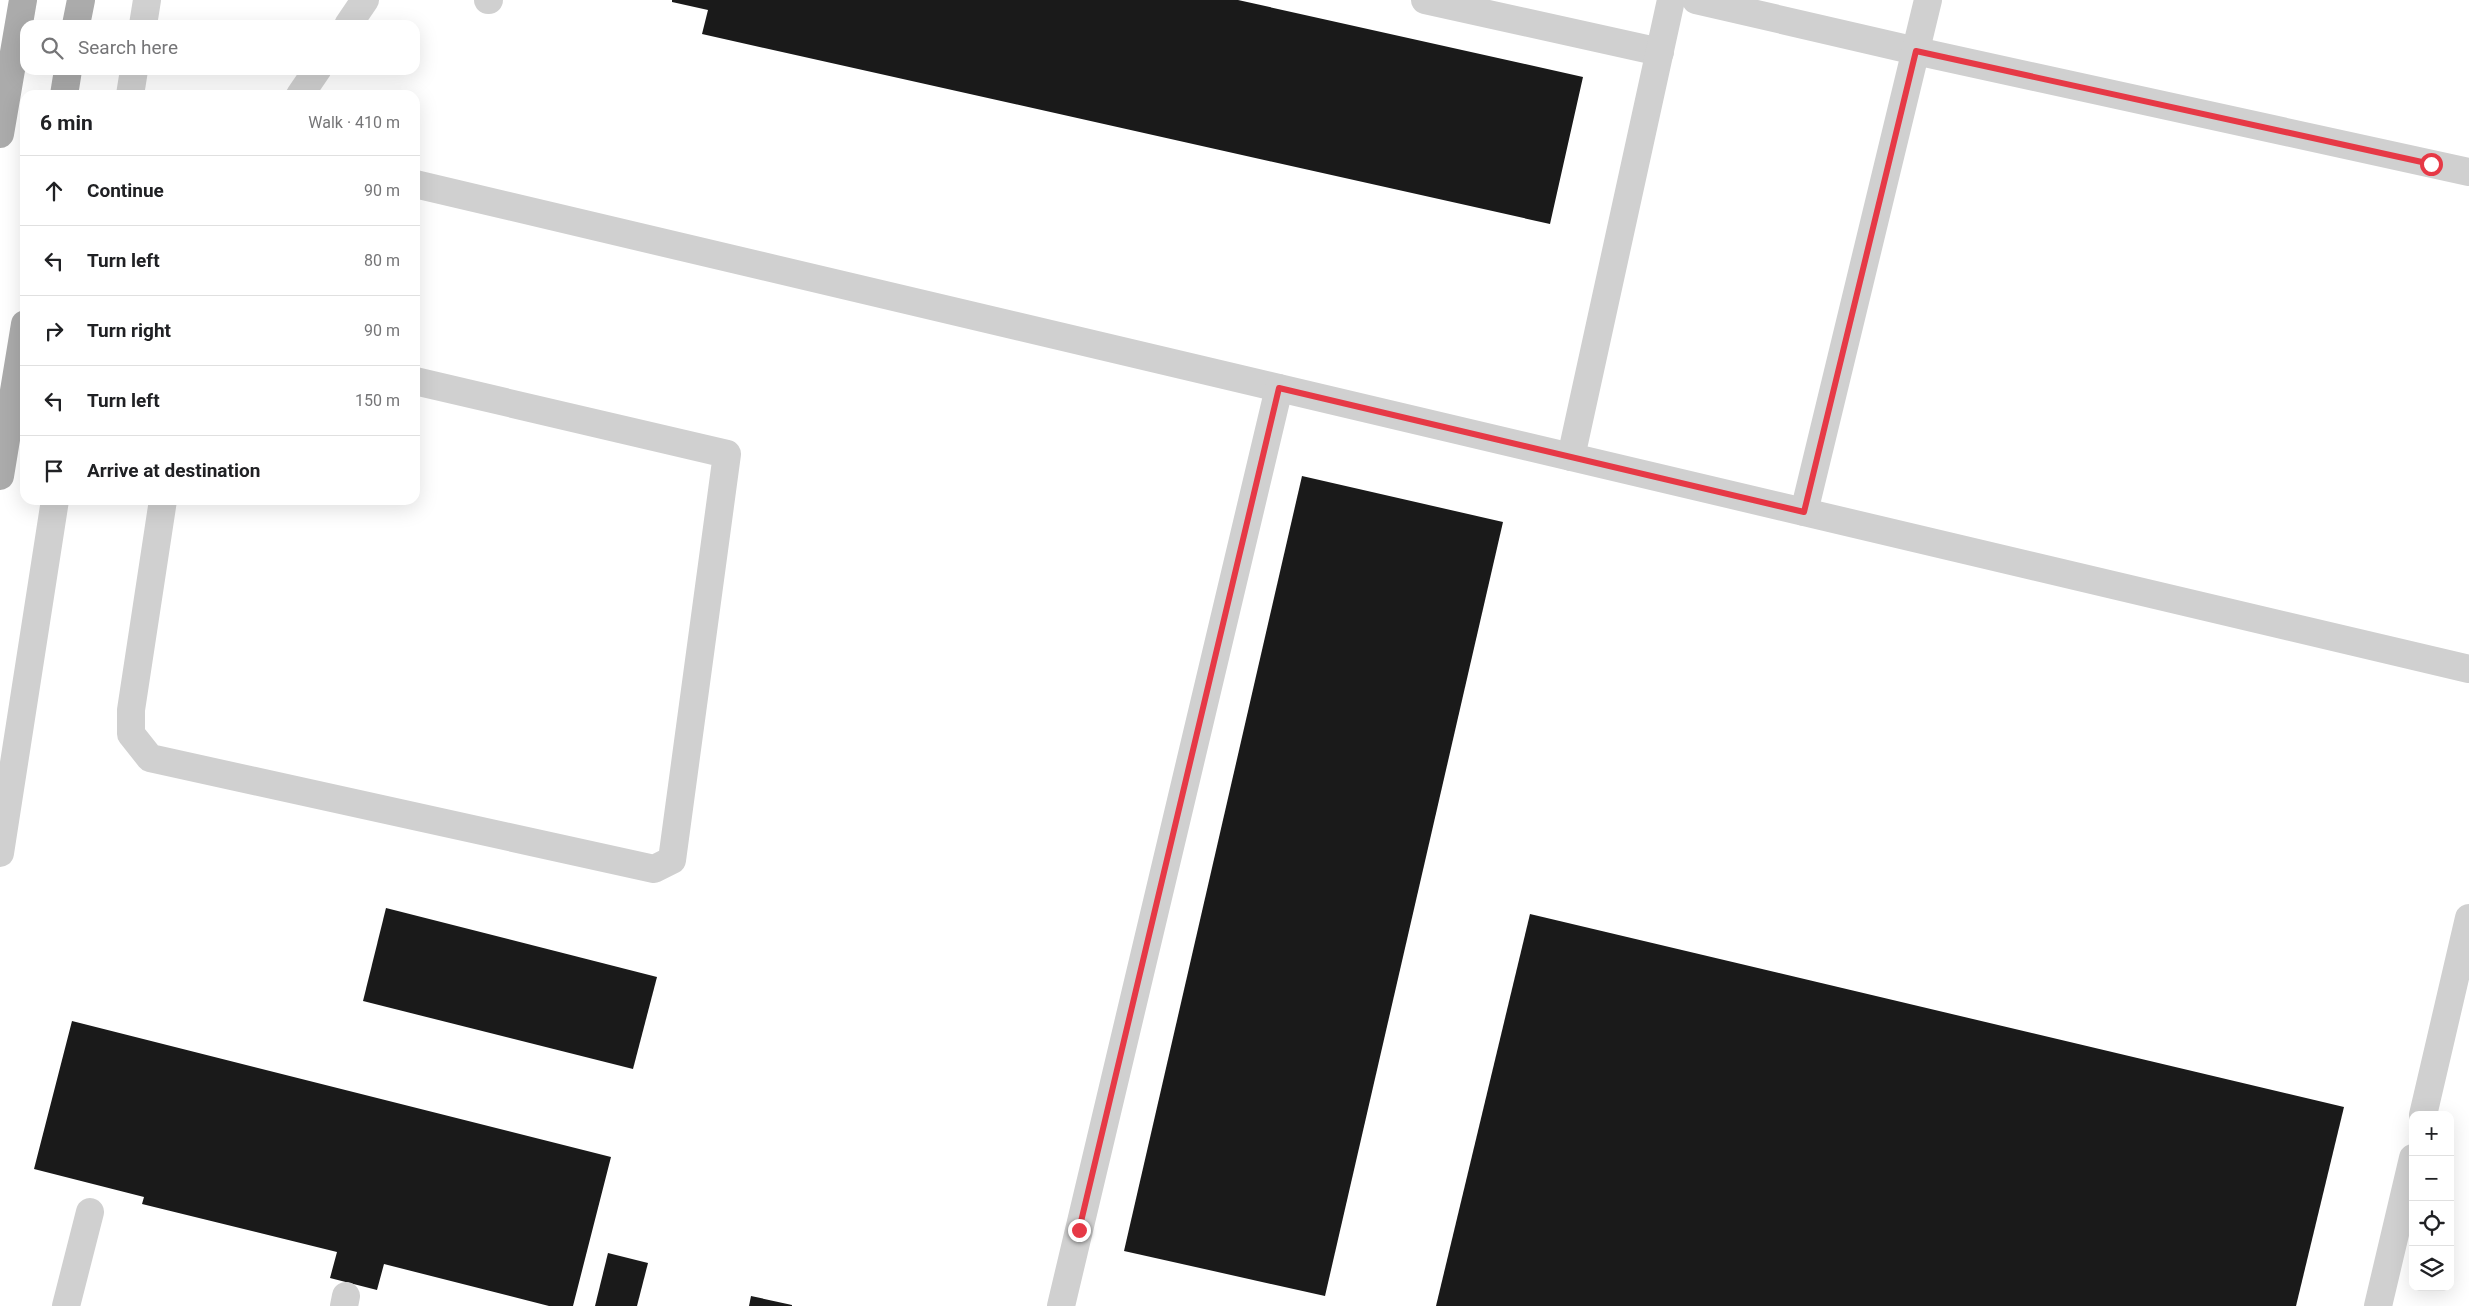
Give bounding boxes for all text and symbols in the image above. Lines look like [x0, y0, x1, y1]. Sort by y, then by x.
search box [20, 20, 420, 75]
icon: search [38, 34, 66, 62]
text: Search here [78, 36, 178, 59]
text: 6 min [40, 111, 93, 135]
text: Walk · 410 m [308, 113, 400, 132]
route start [2420, 153, 2443, 176]
icon: ahead [40, 177, 68, 205]
text: Continue [87, 179, 164, 202]
text: 90 m [364, 181, 400, 200]
icon: left [40, 247, 68, 275]
text: Turn left [87, 249, 160, 272]
text: 80 m [364, 251, 400, 270]
icon: right [40, 317, 68, 345]
text: Turn right [87, 319, 171, 342]
text: 90 m [364, 321, 400, 340]
icon: left [40, 387, 68, 415]
text: Turn left [87, 389, 160, 412]
text: 150 m [355, 391, 400, 410]
icon: arrive [40, 457, 68, 485]
text: Arrive at destination [87, 459, 260, 482]
map controls [2409, 1111, 2454, 1291]
button: + [2409, 1111, 2454, 1156]
button: − [2409, 1156, 2454, 1201]
button: locate [2409, 1201, 2454, 1246]
route end [1068, 1219, 1091, 1242]
button: layers [2409, 1246, 2454, 1291]

